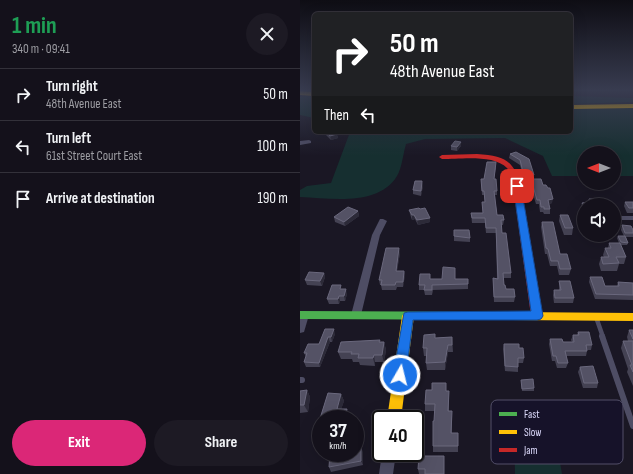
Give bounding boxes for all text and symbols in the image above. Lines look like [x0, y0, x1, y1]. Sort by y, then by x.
text: 1 min [12, 11, 57, 40]
button: close [246, 13, 288, 55]
text: 50 m [390, 27, 439, 60]
icon: right [324, 28, 376, 80]
text: 340 m · 09:41 [12, 41, 70, 57]
text: 48th Avenue East [390, 61, 494, 82]
text: Turn right [46, 77, 98, 96]
icon: right [12, 84, 34, 106]
text: 50 m [263, 85, 288, 104]
text: 48th Avenue East [46, 96, 121, 112]
icon: left [357, 104, 379, 126]
text: Then [324, 106, 349, 125]
text: Turn left [46, 129, 91, 148]
icon: left [12, 136, 34, 158]
text: 100 m [257, 137, 288, 156]
north arrow [577, 146, 621, 190]
map controls [577, 146, 621, 242]
text: 61st Street Court East [46, 148, 142, 164]
pin [500, 169, 534, 203]
icon: arrive [506, 175, 528, 197]
icon: arrive [12, 188, 34, 210]
text: Arrive at destination [46, 189, 155, 208]
text: 190 m [257, 189, 288, 208]
button: sound [577, 198, 621, 242]
position arrow [379, 354, 421, 396]
legend [491, 400, 623, 464]
text: Fast [524, 408, 540, 421]
speed limit sign: 40 [372, 410, 424, 462]
text: 37 [329, 419, 347, 443]
button: Exit [12, 420, 146, 466]
button: Share [154, 420, 288, 466]
text: Slow [524, 426, 541, 439]
text: km/h [329, 440, 347, 452]
text: Jam [523, 444, 538, 457]

